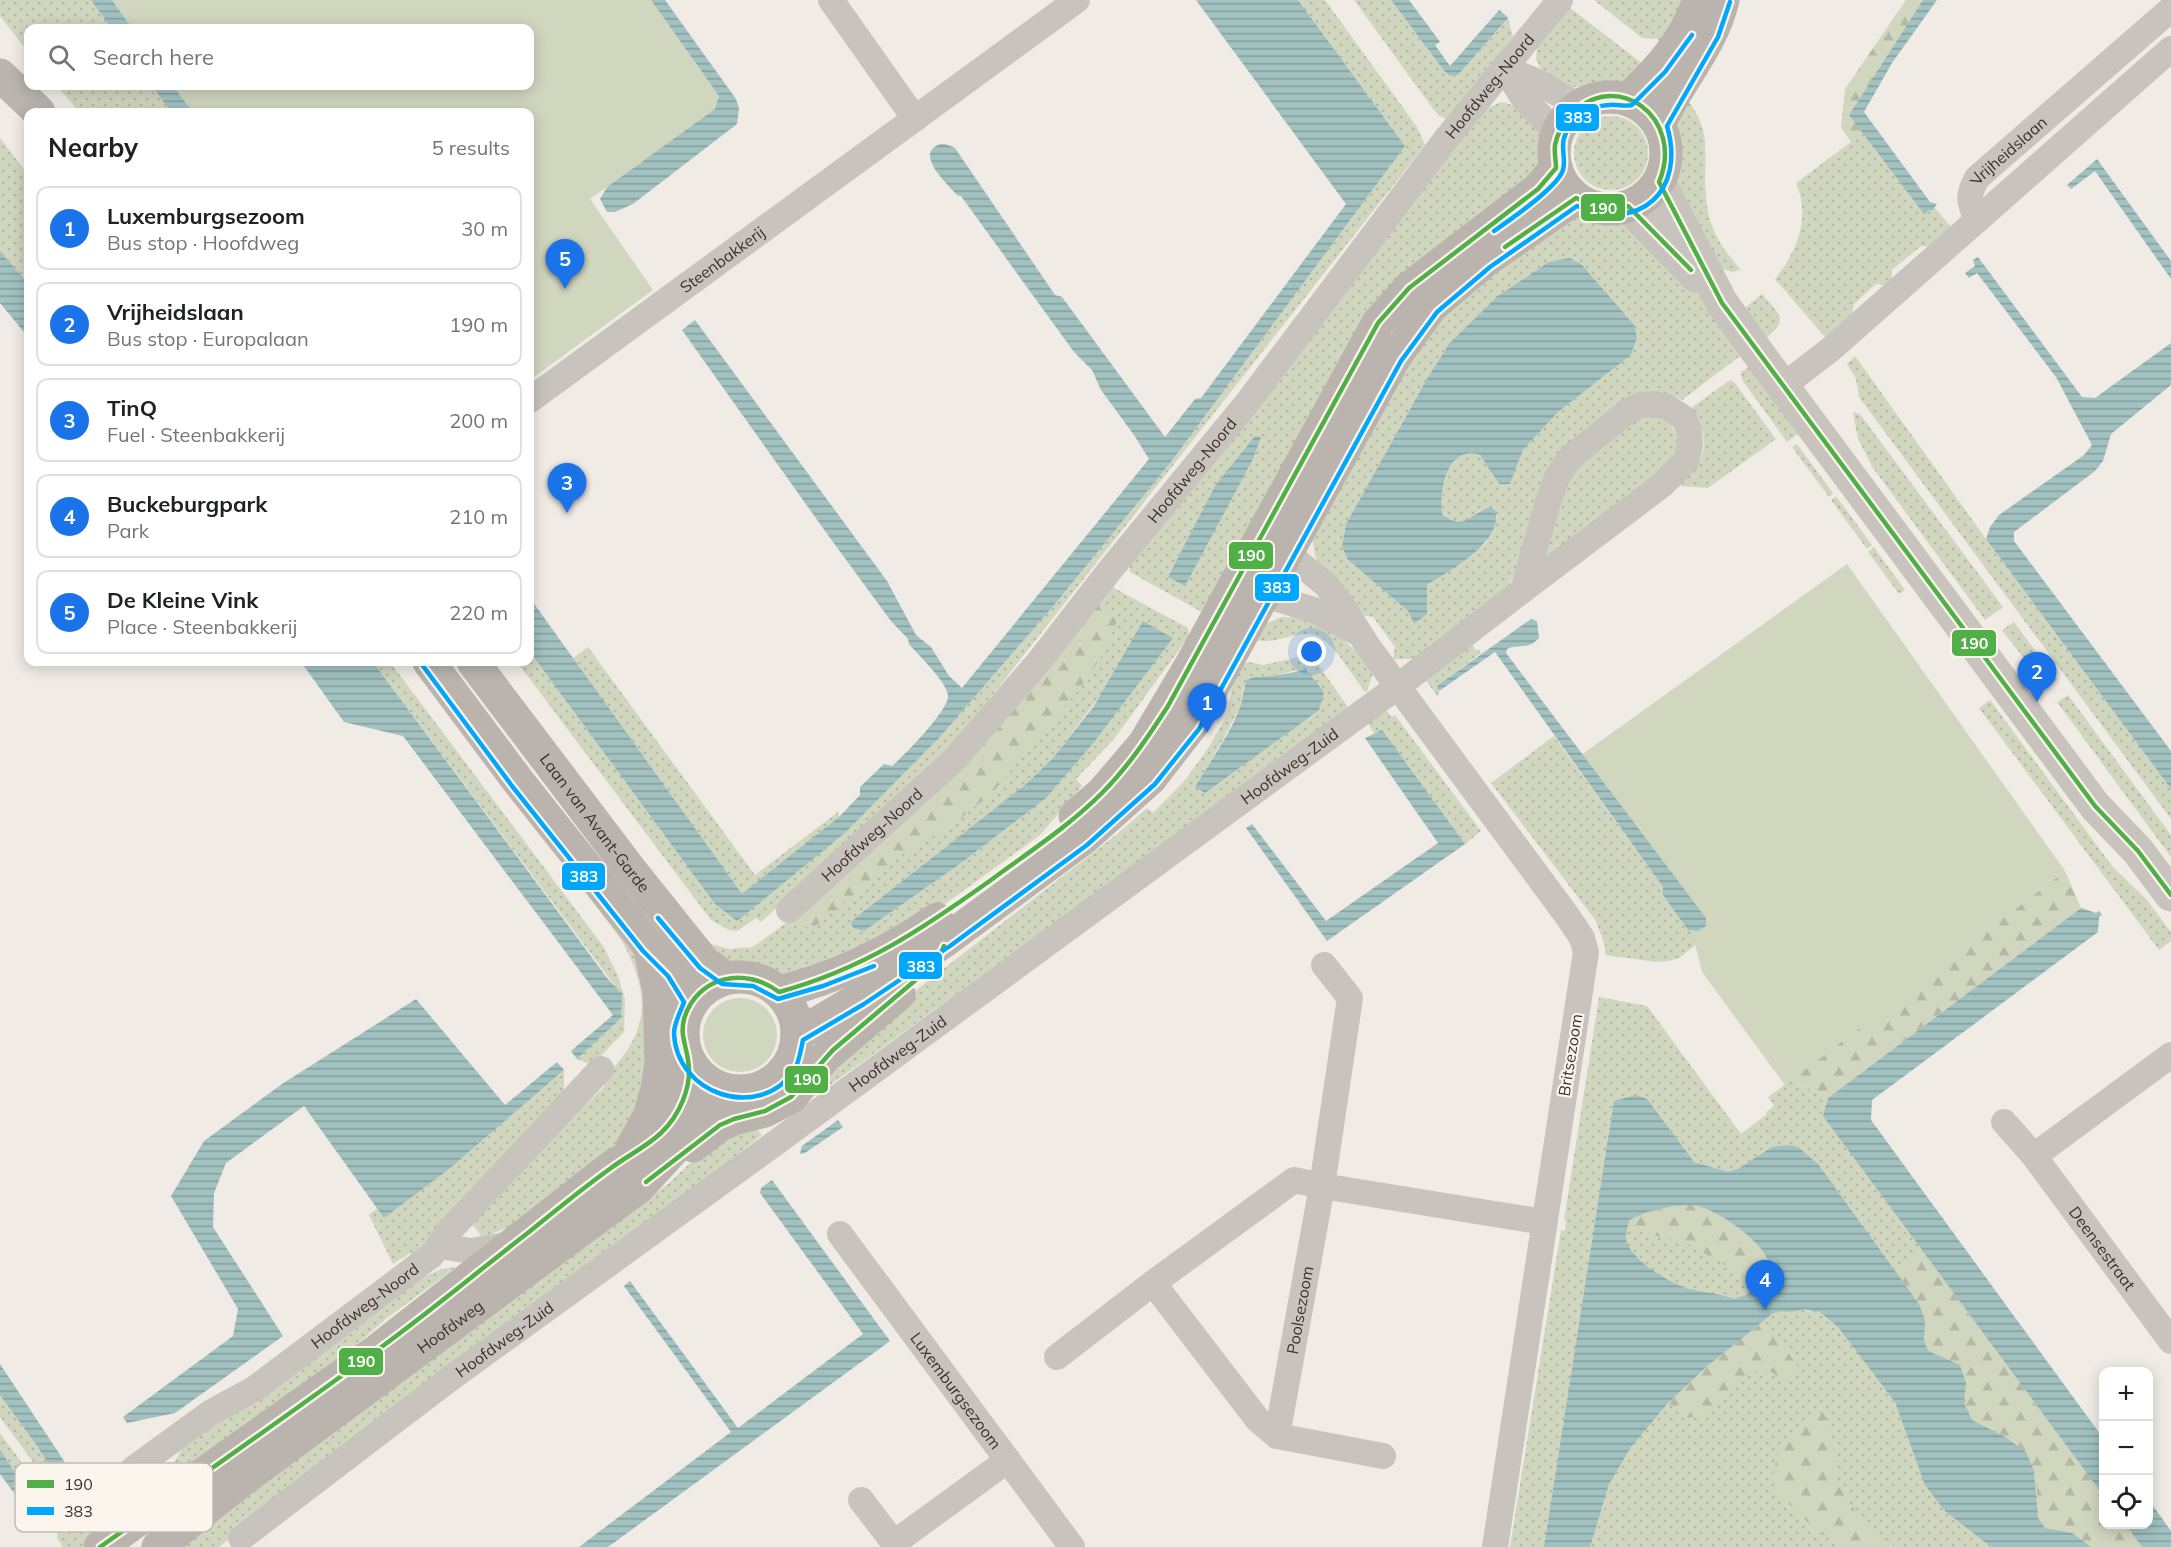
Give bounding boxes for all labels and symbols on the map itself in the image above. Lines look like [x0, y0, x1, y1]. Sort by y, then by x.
street label: Hoofdweg-Noord [1441, 30, 1538, 143]
line badge: 383 [1555, 103, 1600, 132]
text: 383 [1564, 107, 1592, 127]
street label: Vrijheidslaan [1965, 112, 2051, 188]
line badge: 190 [1580, 193, 1626, 222]
text: 190 [1589, 198, 1617, 218]
street label: Steenbakkerij [676, 222, 768, 297]
pin: 5 [546, 240, 584, 289]
street label: Hoofdweg-Noord [1143, 414, 1241, 527]
pin: 3 [548, 464, 586, 513]
line badge: 190 [1228, 541, 1274, 570]
text: 190 [1237, 545, 1265, 565]
line badge: 383 [1254, 573, 1300, 602]
text: 383 [1263, 577, 1291, 597]
line badge: 190 [1951, 629, 1997, 657]
text: 190 [1960, 633, 1988, 653]
your location [1297, 637, 1326, 666]
pin: 2 [2018, 652, 2056, 702]
pin: 1 [1188, 684, 1226, 733]
street label: Hoofdweg-Zuid [1237, 723, 1342, 808]
street label: Laan van Avant-Garde [536, 749, 654, 896]
street label: Hoofdweg-Noord [817, 784, 927, 886]
line badge: 383 [561, 862, 606, 891]
text: 383 [570, 866, 598, 886]
line badge: 383 [898, 951, 943, 980]
text: 383 [907, 956, 935, 976]
street label: Hoofdweg-Zuid [845, 1011, 950, 1096]
street label: Britsezoom [1554, 1012, 1586, 1098]
line badge: 190 [784, 1065, 829, 1094]
text: 190 [793, 1069, 821, 1089]
street label: Deensestraat [2065, 1202, 2140, 1294]
street label: Hoofdweg-Noord [307, 1259, 423, 1353]
pin: 4 [1746, 1260, 1784, 1310]
street label: Poolsezoom [1282, 1264, 1317, 1356]
street label: Hoofdweg [413, 1295, 487, 1358]
street label: Hoofdweg-Zuid [451, 1297, 557, 1382]
street label: Luxemburgsezoom [906, 1328, 1006, 1453]
line badge: 190 [338, 1347, 384, 1376]
text: 190 [347, 1351, 375, 1371]
legend [15, 1463, 213, 1532]
text: 190 [64, 1474, 93, 1494]
text: 383 [64, 1501, 93, 1521]

